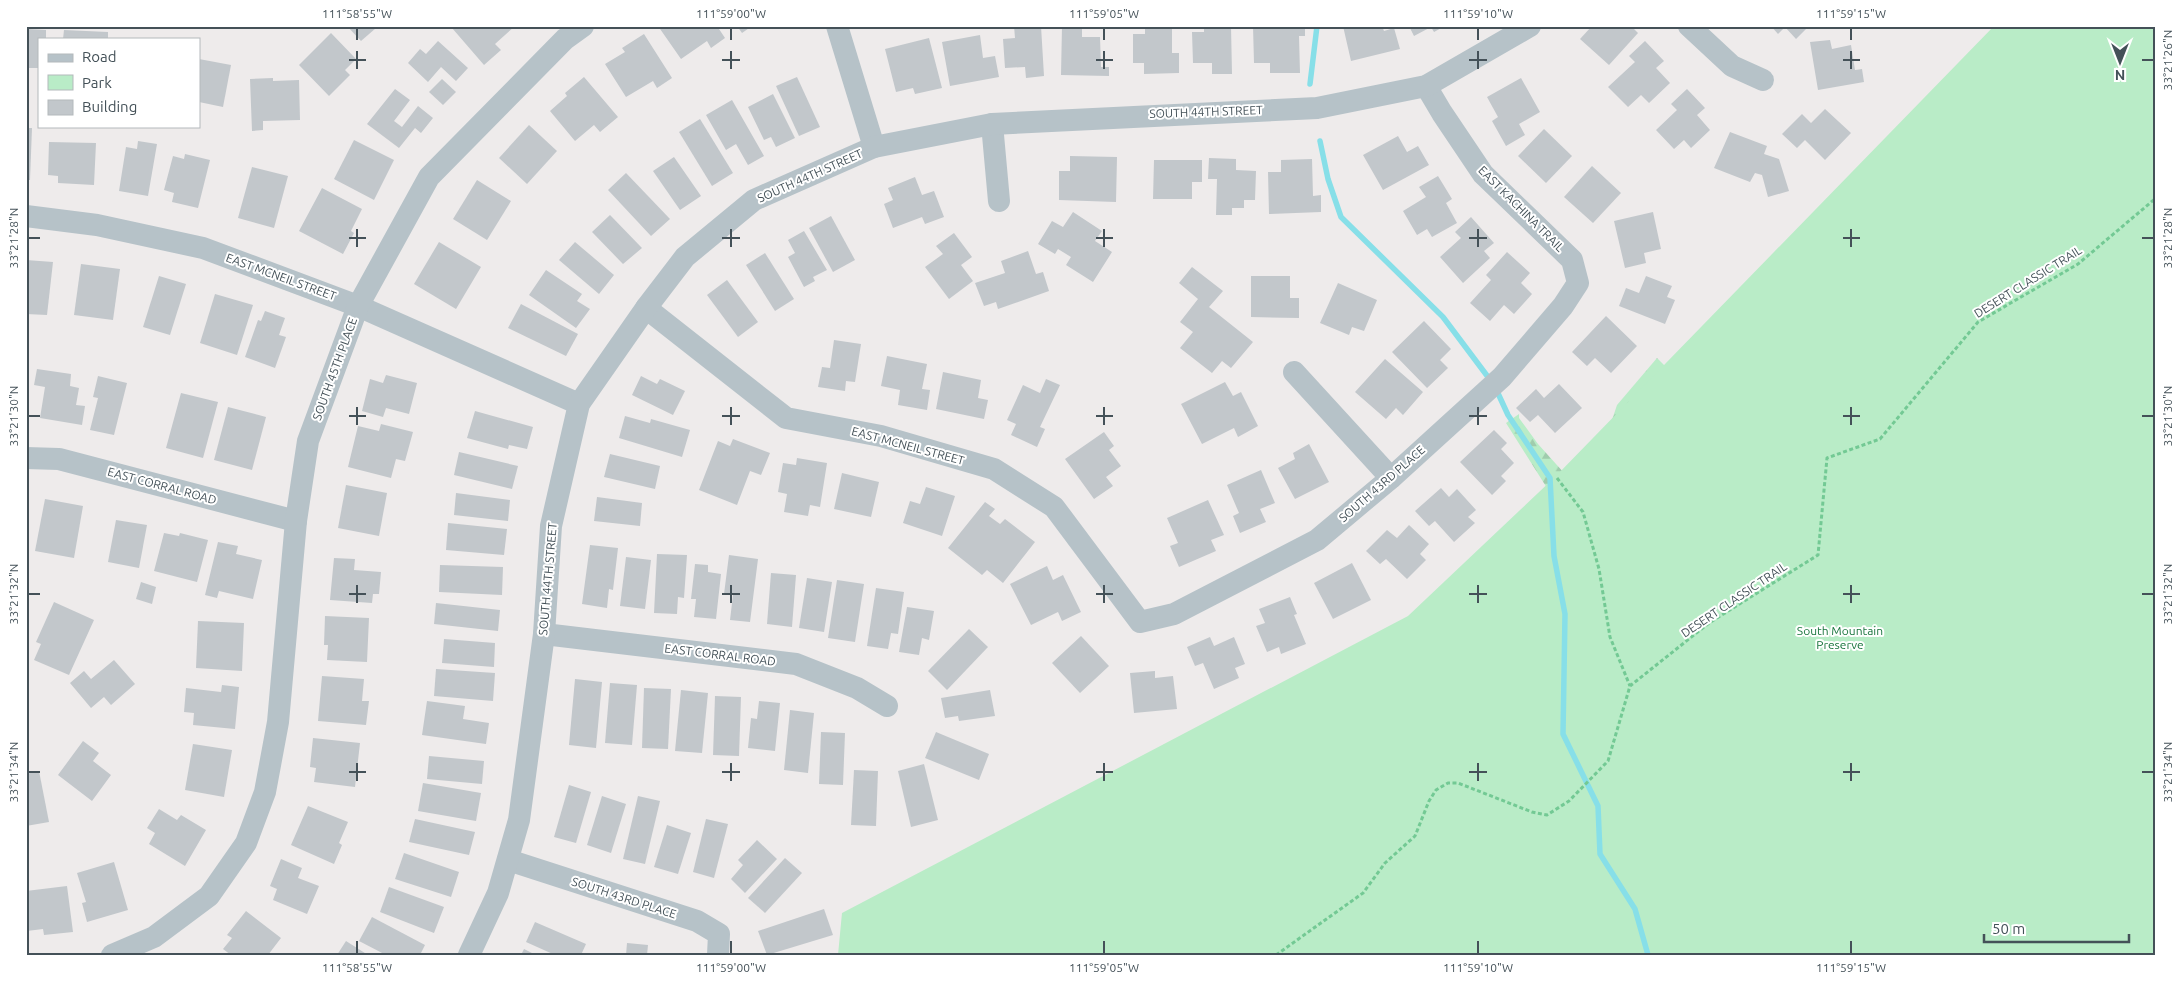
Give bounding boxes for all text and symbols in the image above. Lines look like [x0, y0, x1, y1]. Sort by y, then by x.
text: 111°58'55"W [322, 7, 392, 20]
text: 111°59'00"W [696, 7, 766, 20]
text: 111°59'05"W [1069, 7, 1139, 20]
text: 111°59'10"W [1443, 7, 1513, 20]
text: 111°59'15"W [1816, 7, 1886, 20]
text: 33°21'26"N [2161, 30, 2174, 90]
legend [38, 38, 200, 128]
north arrow [2094, 38, 2144, 88]
text: Road [82, 48, 117, 65]
text: N [2115, 67, 2125, 83]
text: Park [82, 74, 112, 91]
text: Building [82, 98, 137, 115]
street label: SOUTH 44TH STREET [1149, 103, 1263, 120]
street label: SOUTH 44TH STREET [755, 146, 865, 205]
street label: EAST KACHINA TRAIL [1476, 163, 1567, 254]
text: 33°21'28"N [7, 208, 20, 268]
text: 33°21'28"N [2161, 208, 2174, 268]
street label: DESERT CLASSIC TRAIL [1972, 243, 2084, 320]
street label: EAST MCNEIL STREET [224, 251, 338, 303]
street label: SOUTH 45TH PLACE [310, 315, 359, 422]
text: 33°21'30"N [7, 386, 20, 446]
text: 33°21'30"N [2161, 386, 2174, 446]
street label: EAST MCNEIL STREET [850, 424, 966, 467]
street label: SOUTH 43RD PLACE [1336, 443, 1427, 524]
street label: EAST CORRAL ROAD [106, 465, 218, 506]
street label: SOUTH 44TH STREET [536, 522, 559, 636]
street label: DESERT CLASSIC TRAIL [1679, 559, 1789, 640]
text: 33°21'32"N [7, 564, 20, 624]
text: 33°21'32"N [2161, 564, 2174, 624]
park label: South Mountain Preserve [1797, 624, 1883, 651]
street label: EAST CORRAL ROAD [664, 641, 776, 668]
text: 33°21'34"N [7, 742, 20, 802]
text: 33°21'34"N [2161, 742, 2174, 802]
street label: SOUTH 43RD PLACE [570, 874, 678, 921]
scale bar [1984, 911, 2130, 943]
text: 50 m [1992, 920, 2025, 937]
text: 111°58'55"W [322, 961, 392, 974]
text: 111°59'00"W [696, 961, 766, 974]
text: 111°59'05"W [1069, 961, 1139, 974]
text: 111°59'10"W [1443, 961, 1513, 974]
text: 111°59'15"W [1816, 961, 1886, 974]

